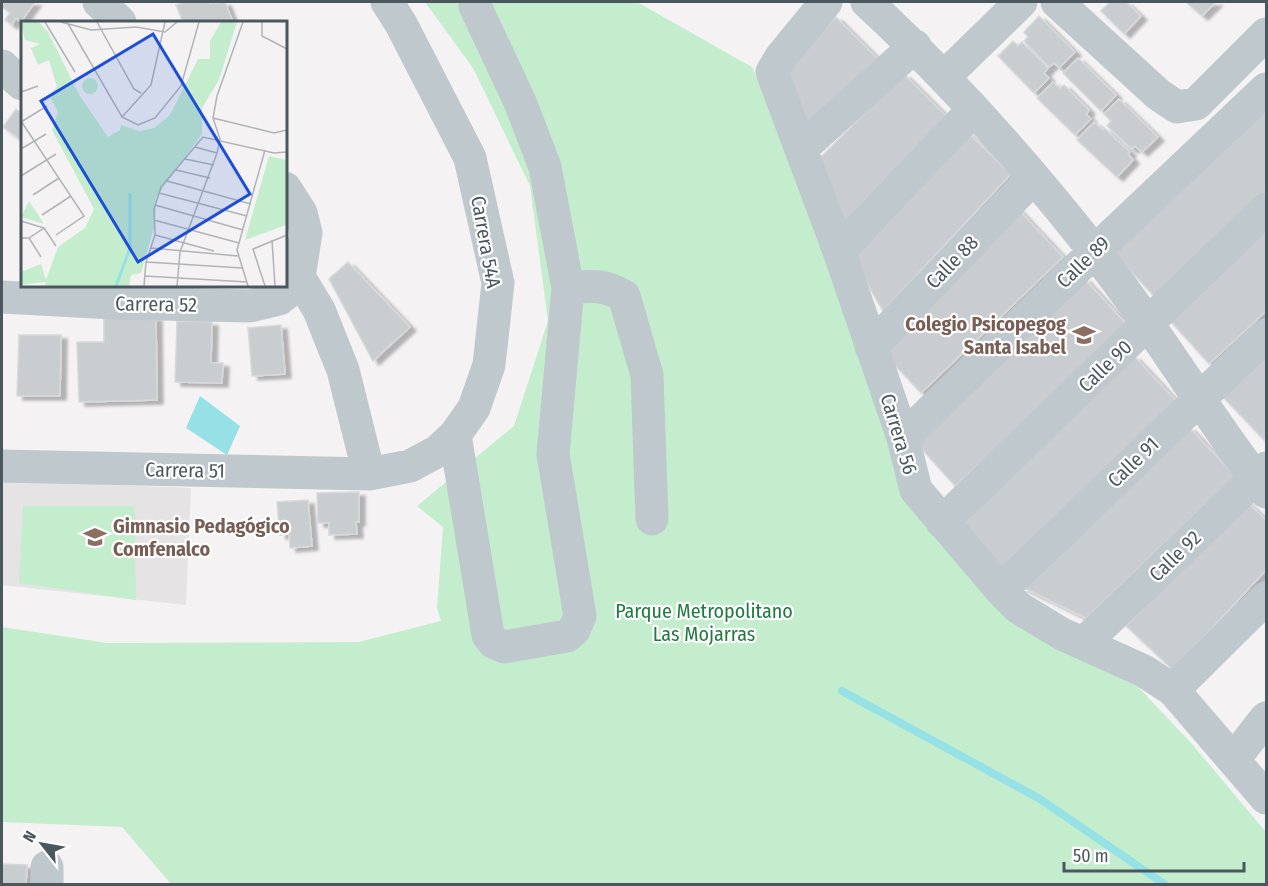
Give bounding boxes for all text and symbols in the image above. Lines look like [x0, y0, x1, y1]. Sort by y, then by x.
inset map [21, 21, 286, 286]
street label: Carrera 54A [466, 194, 506, 290]
street label: Calle 88 [921, 230, 983, 294]
street label: Calle 89 [1052, 231, 1114, 293]
street label: Carrera 52 [115, 291, 197, 317]
place label: Colegio Psicopegog Santa Isabel [905, 312, 1067, 359]
school or university icon: Colegio Psicopegog Santa Isabel [1071, 322, 1097, 348]
street label: Calle 90 [1073, 335, 1137, 397]
street label: Carrera 56 [875, 391, 923, 477]
street label: Calle 91 [1102, 432, 1164, 492]
street label: Carrera 51 [145, 457, 225, 483]
place label: Gimnasio Pedagógico Comfenalco [113, 514, 290, 561]
school or university icon: Gimnasio Pedagógico Comfenalco [82, 524, 108, 550]
street label: Calle 92 [1144, 525, 1206, 586]
park label: Parque Metropolitano Las Mojarras [615, 599, 793, 646]
north arrow [12, 814, 72, 874]
text: N [19, 828, 40, 846]
scale bar [1064, 835, 1244, 873]
text: 50 m [1073, 845, 1109, 867]

